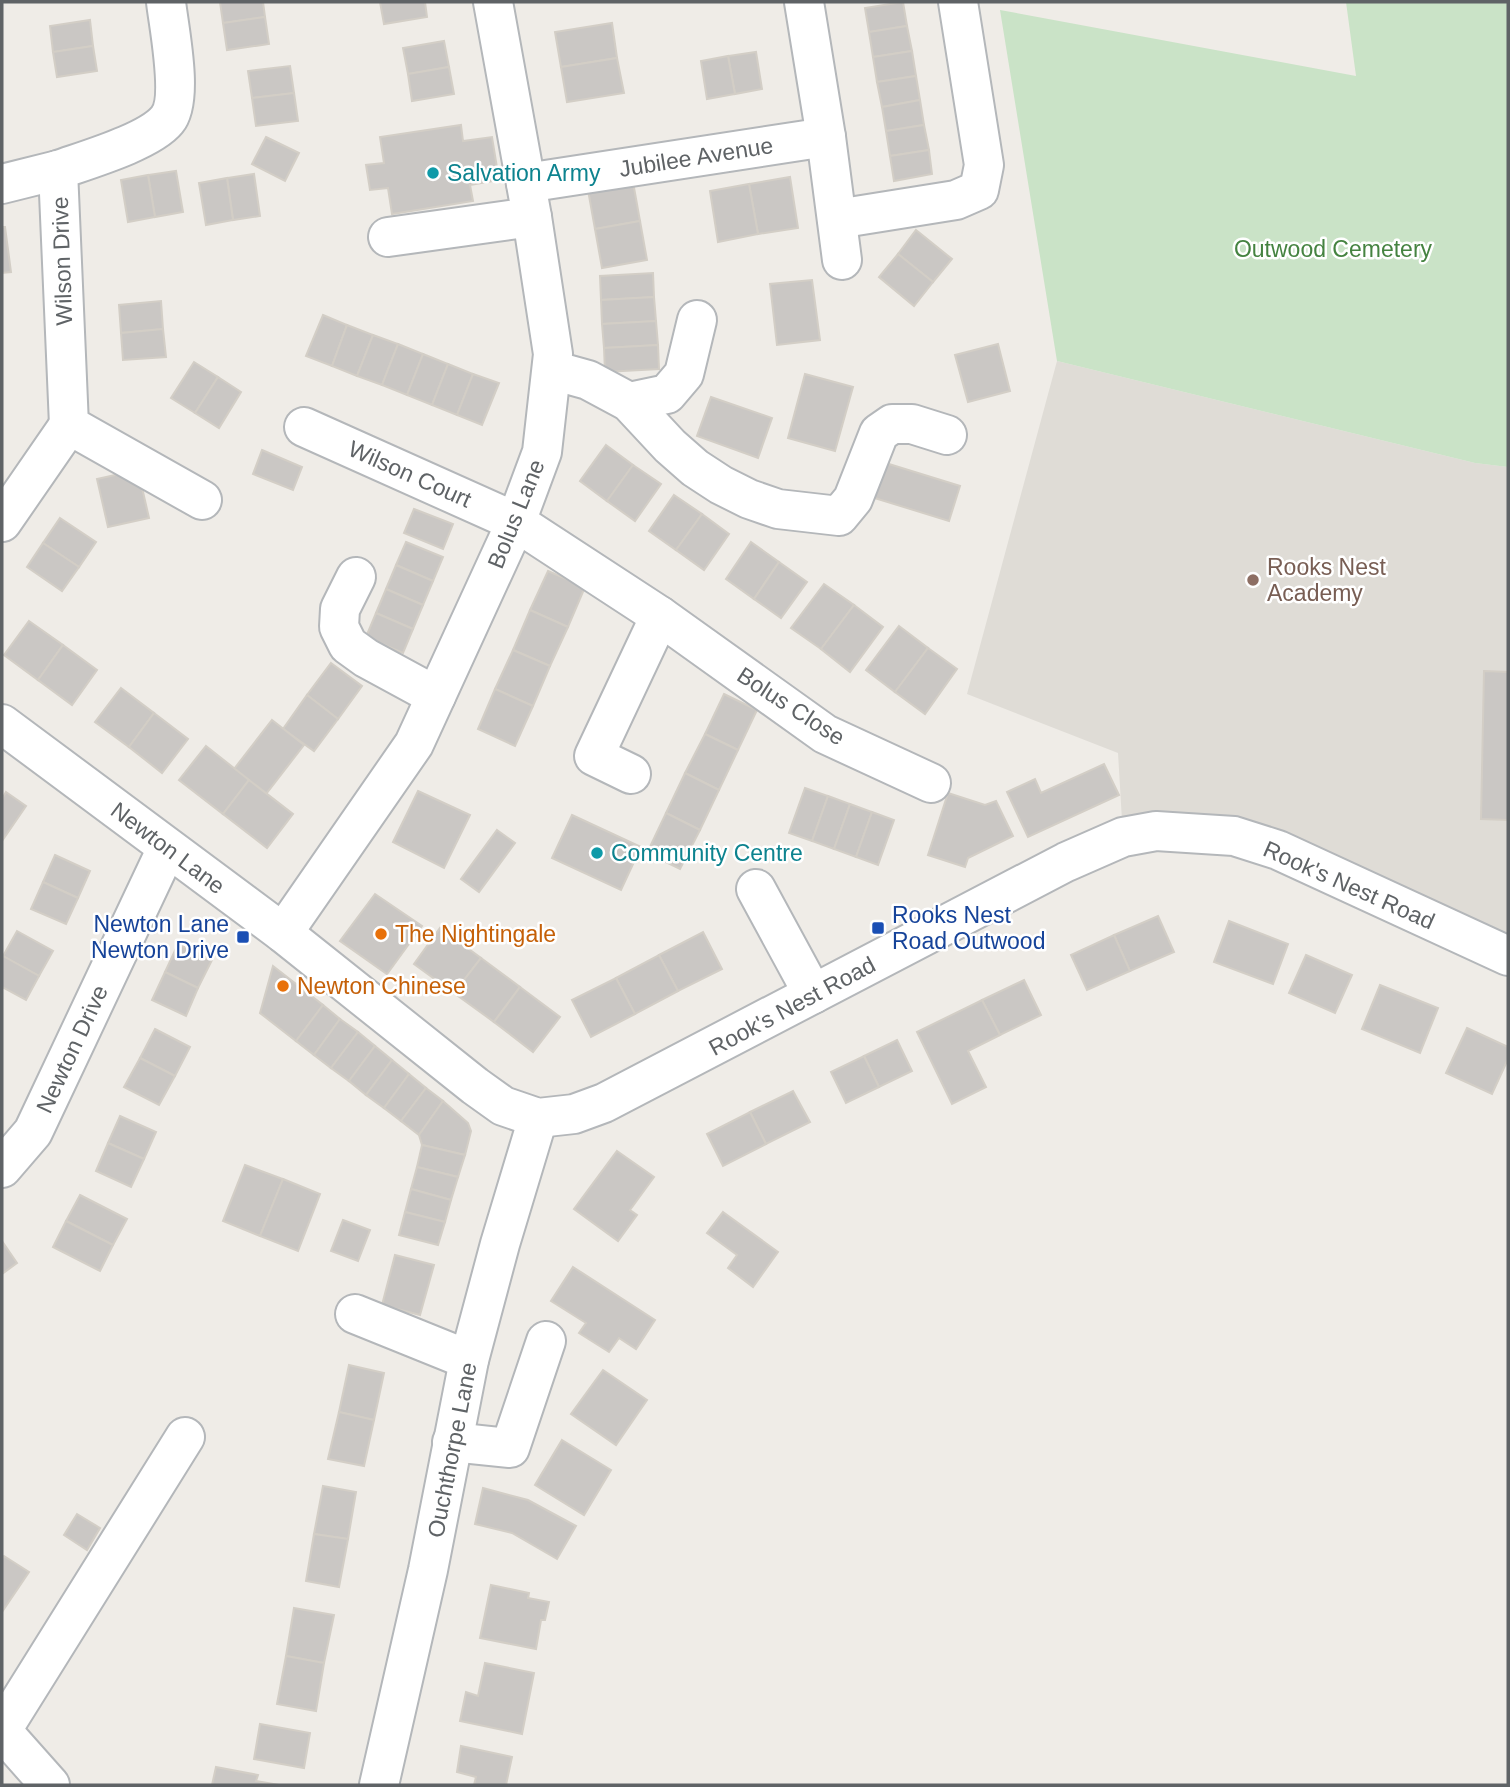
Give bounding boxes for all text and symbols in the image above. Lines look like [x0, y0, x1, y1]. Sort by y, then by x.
street label: Jubilee Avenue [617, 132, 775, 182]
place label: Salvation Army [447, 160, 601, 186]
marker: Salvation Army [425, 165, 441, 181]
street label: Wilson Drive [47, 196, 77, 326]
park label: Outwood Cemetery [1234, 236, 1433, 262]
street label: Wilson Court [345, 435, 476, 513]
street label: Bolus Lane [482, 456, 550, 572]
place label: Rooks Nest Academy [1267, 554, 1386, 606]
marker: Rooks Nest Academy [1245, 572, 1261, 588]
street label: Bolus Close [732, 662, 850, 750]
street label: Newton Lane [106, 797, 230, 899]
street label: Rook's Nest Road [1259, 836, 1439, 934]
place label: Community Centre [611, 840, 803, 866]
marker: Community Centre [589, 845, 605, 861]
place label: Rooks Nest Road Outwood [892, 902, 1045, 954]
place label: Newton Lane Newton Drive [91, 911, 229, 963]
marker: Rooks Nest Road Outwood [870, 920, 886, 936]
place label: The Nightingale [395, 921, 556, 947]
marker: The Nightingale [373, 926, 389, 942]
marker: Newton Lane Newton Drive [235, 929, 251, 945]
street label: Rook's Nest Road [704, 951, 880, 1061]
place label: Newton Chinese [297, 973, 466, 999]
marker: Newton Chinese [275, 978, 291, 994]
street label: Newton Drive [31, 981, 113, 1117]
street label: Ouchthorpe Lane [422, 1360, 482, 1540]

